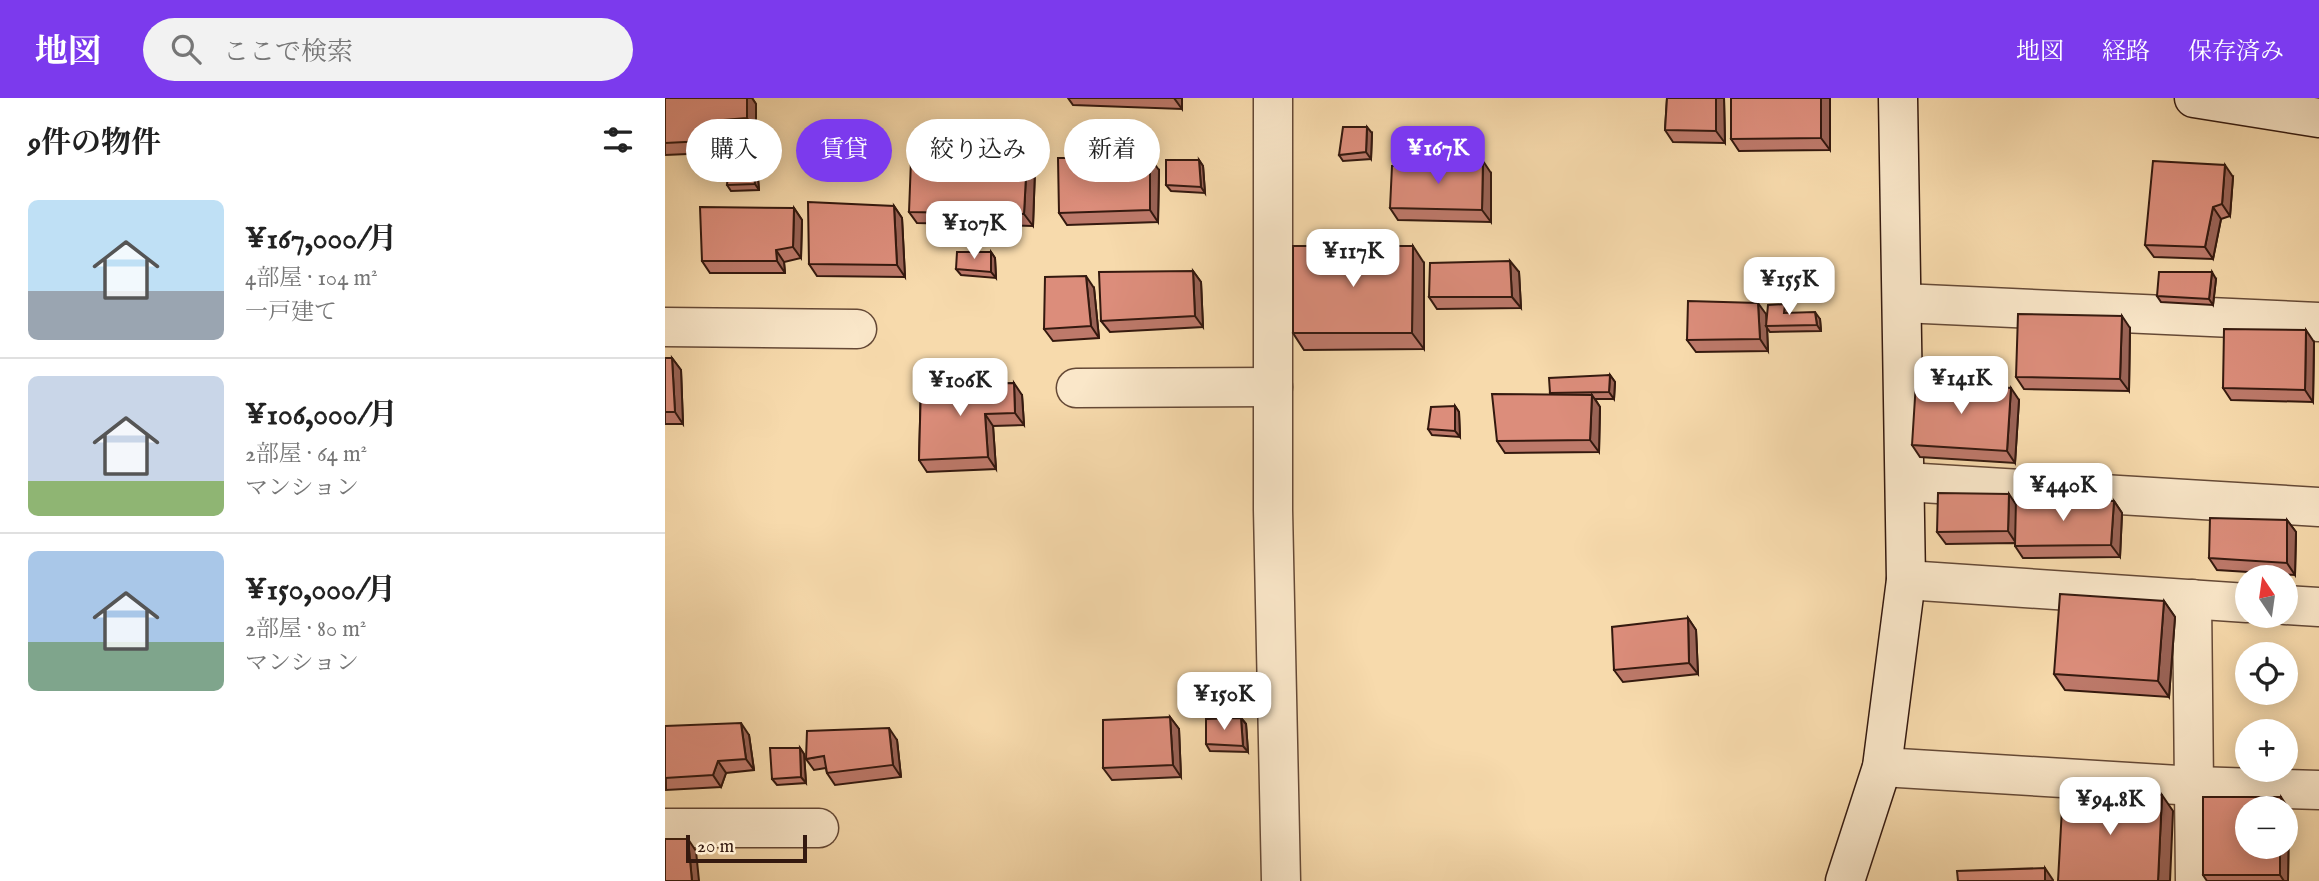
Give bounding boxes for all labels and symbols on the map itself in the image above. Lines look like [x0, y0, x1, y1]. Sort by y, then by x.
pin: ¥167K [1389, 126, 1487, 186]
pin: ¥107K [925, 202, 1023, 261]
pin: ¥117K [1304, 230, 1402, 289]
pin: ¥155K [1740, 258, 1838, 317]
pin: ¥141K [1912, 356, 2010, 416]
pin: ¥106K [911, 358, 1009, 418]
pin: ¥440K [2014, 464, 2112, 523]
north arrow [2235, 565, 2298, 628]
pin: ¥150K [1175, 672, 1273, 732]
pin: ¥94.8K [2053, 778, 2167, 837]
scale bar [686, 832, 807, 864]

